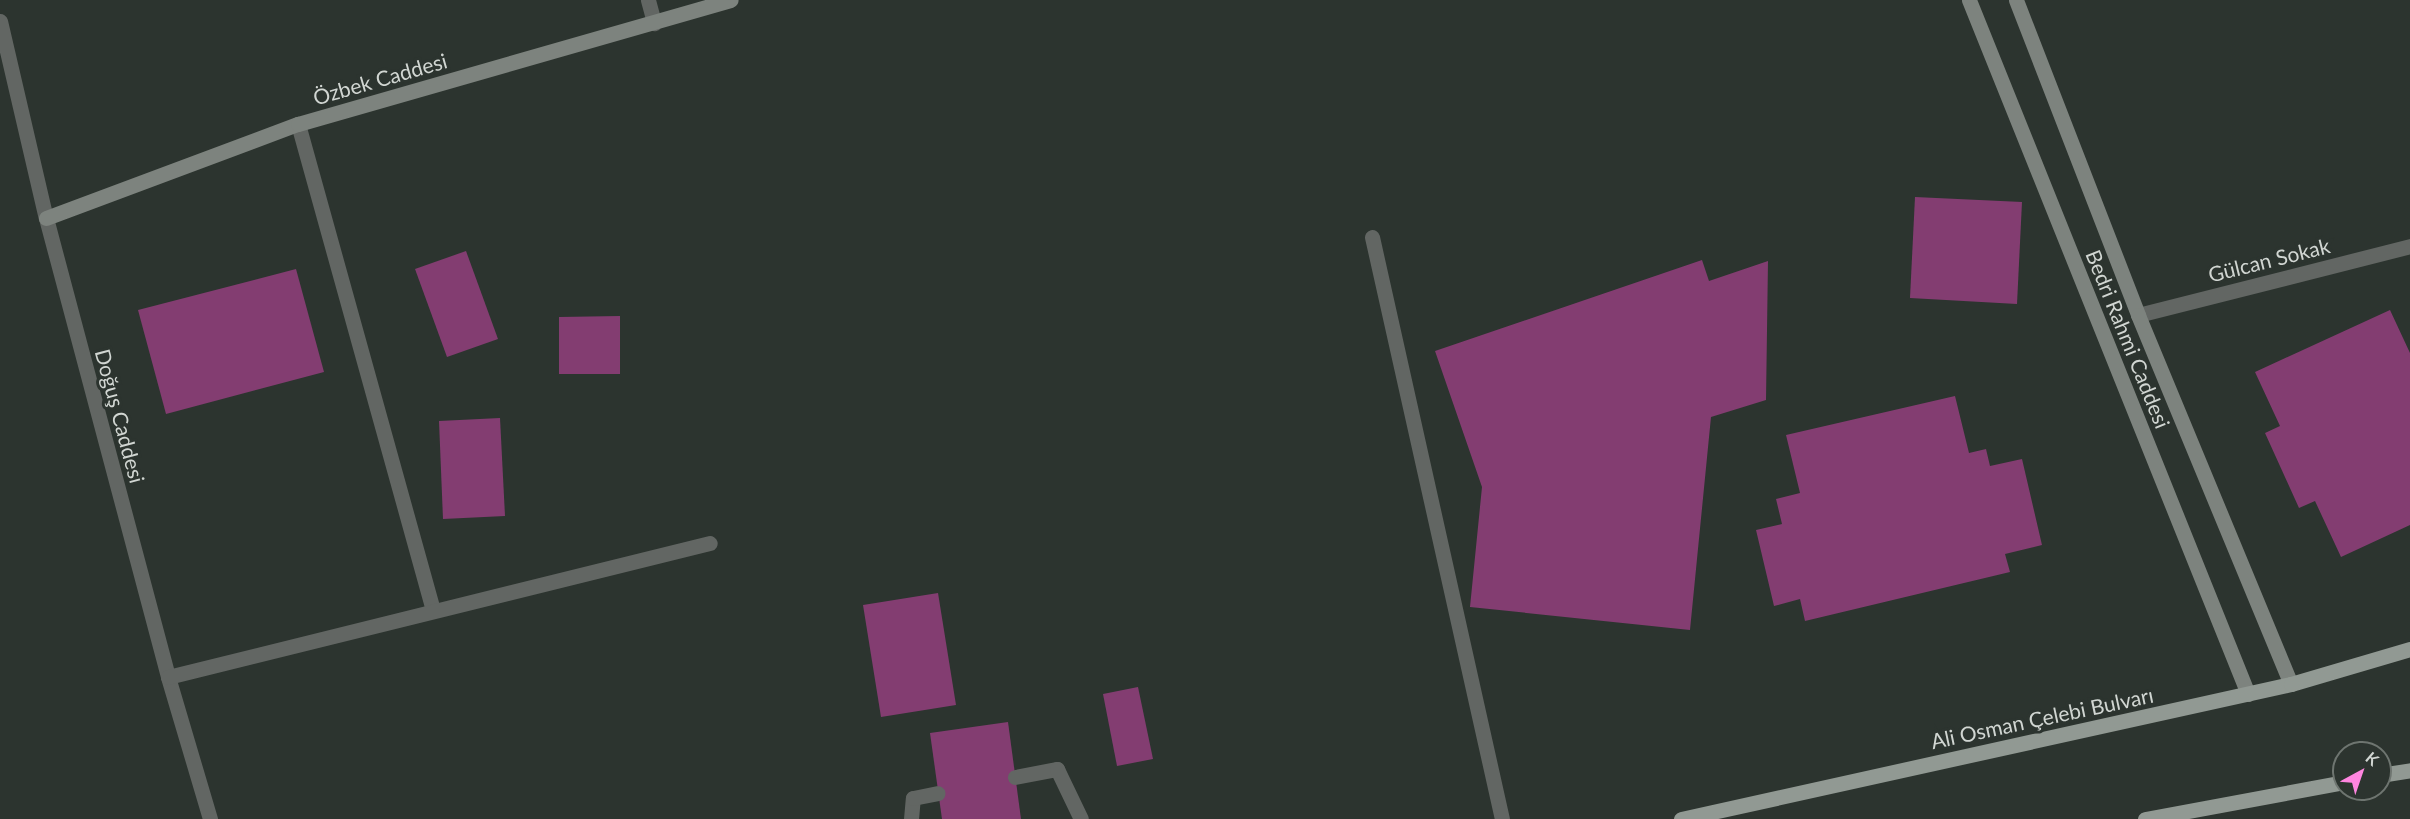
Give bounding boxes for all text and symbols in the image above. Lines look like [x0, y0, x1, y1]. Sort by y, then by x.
street label: Özbek Caddesi [310, 48, 450, 110]
street label: Gülcan Sokak [2206, 233, 2332, 287]
street label: Bedri Rahmi Caddesi [2081, 246, 2175, 432]
street label: Doğuş Caddesi [90, 346, 150, 486]
street label: Ali Osman Çelebi Bulvarı [1928, 682, 2156, 754]
north arrow [2332, 741, 2392, 801]
text: K [2362, 748, 2383, 769]

